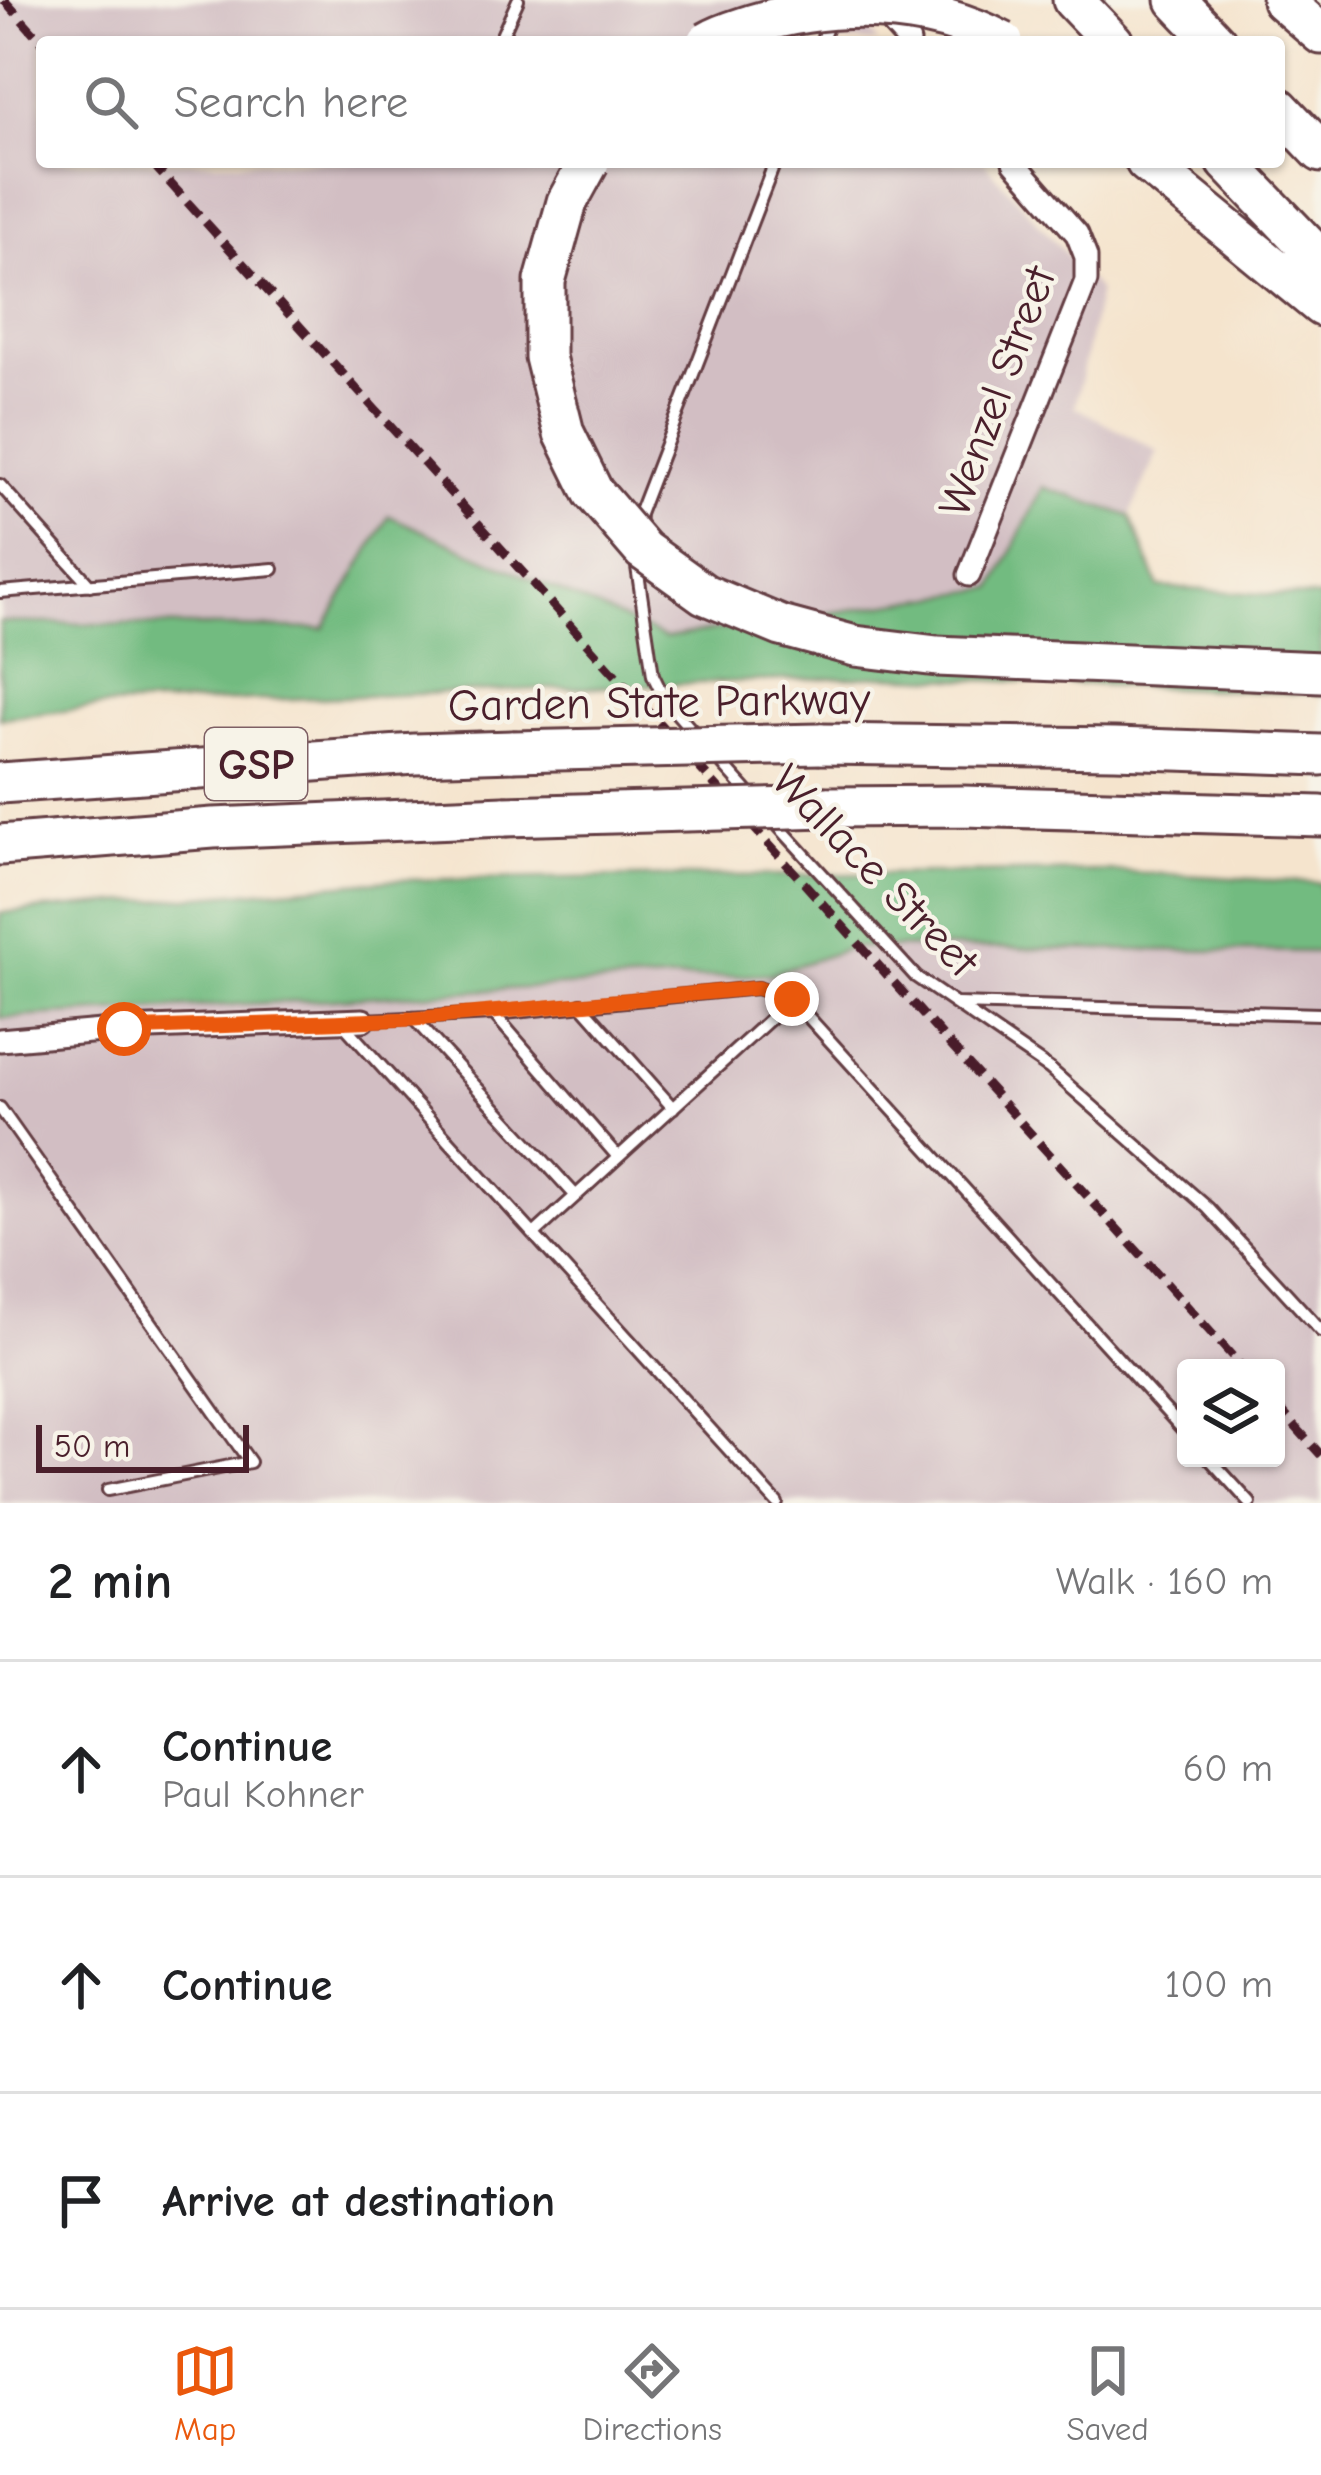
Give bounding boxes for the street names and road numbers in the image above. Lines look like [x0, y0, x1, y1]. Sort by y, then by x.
street label: Wenzel Street [928, 258, 1067, 523]
street label: Garden State Parkway [447, 672, 872, 732]
road number: GSP [205, 728, 307, 800]
street label: Wallace Street [761, 754, 990, 988]

